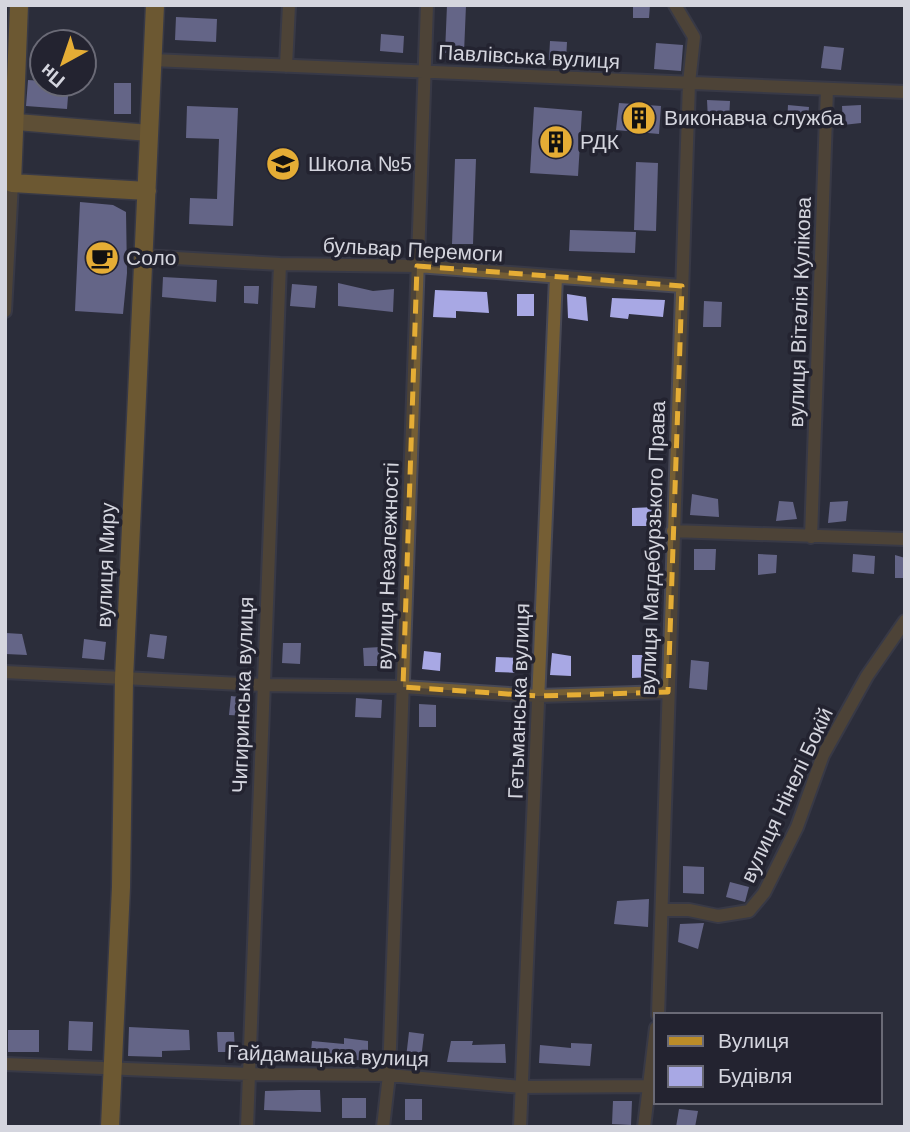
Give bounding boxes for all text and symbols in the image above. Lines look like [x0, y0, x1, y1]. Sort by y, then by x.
north arrow [28, 28, 98, 98]
street label: Павлівська вулиця [438, 40, 621, 73]
text: Пн [36, 60, 69, 92]
building icon: Виконавча служба [620, 99, 658, 137]
place label: Виконавча служба [664, 106, 844, 129]
building icon: РДК [537, 123, 575, 161]
place label: РДК [580, 130, 620, 153]
school or university icon: Школа №5 [264, 145, 302, 183]
place label: Школа №5 [308, 152, 412, 175]
street label: вулиця Віталія Кулікова [784, 196, 815, 428]
street label: бульвар Перемоги [322, 233, 504, 266]
cafe icon: Соло [83, 239, 121, 277]
place label: Соло [126, 246, 177, 269]
street label: вулиця Магдебурзького Права [636, 400, 669, 696]
street label: вулиця Незалежності [372, 462, 403, 670]
street label: вулиця Миру [92, 502, 119, 628]
street label: Чигиринська вулиця [228, 596, 257, 794]
street label: Гетьманська вулиця [504, 603, 533, 799]
street label: вулиця Нінелі Бокій [736, 704, 837, 886]
legend [654, 1013, 882, 1104]
text: Вулиця [718, 1029, 789, 1052]
street label: Гайдамацька вулиця [227, 1040, 429, 1071]
text: Будівля [718, 1064, 792, 1087]

